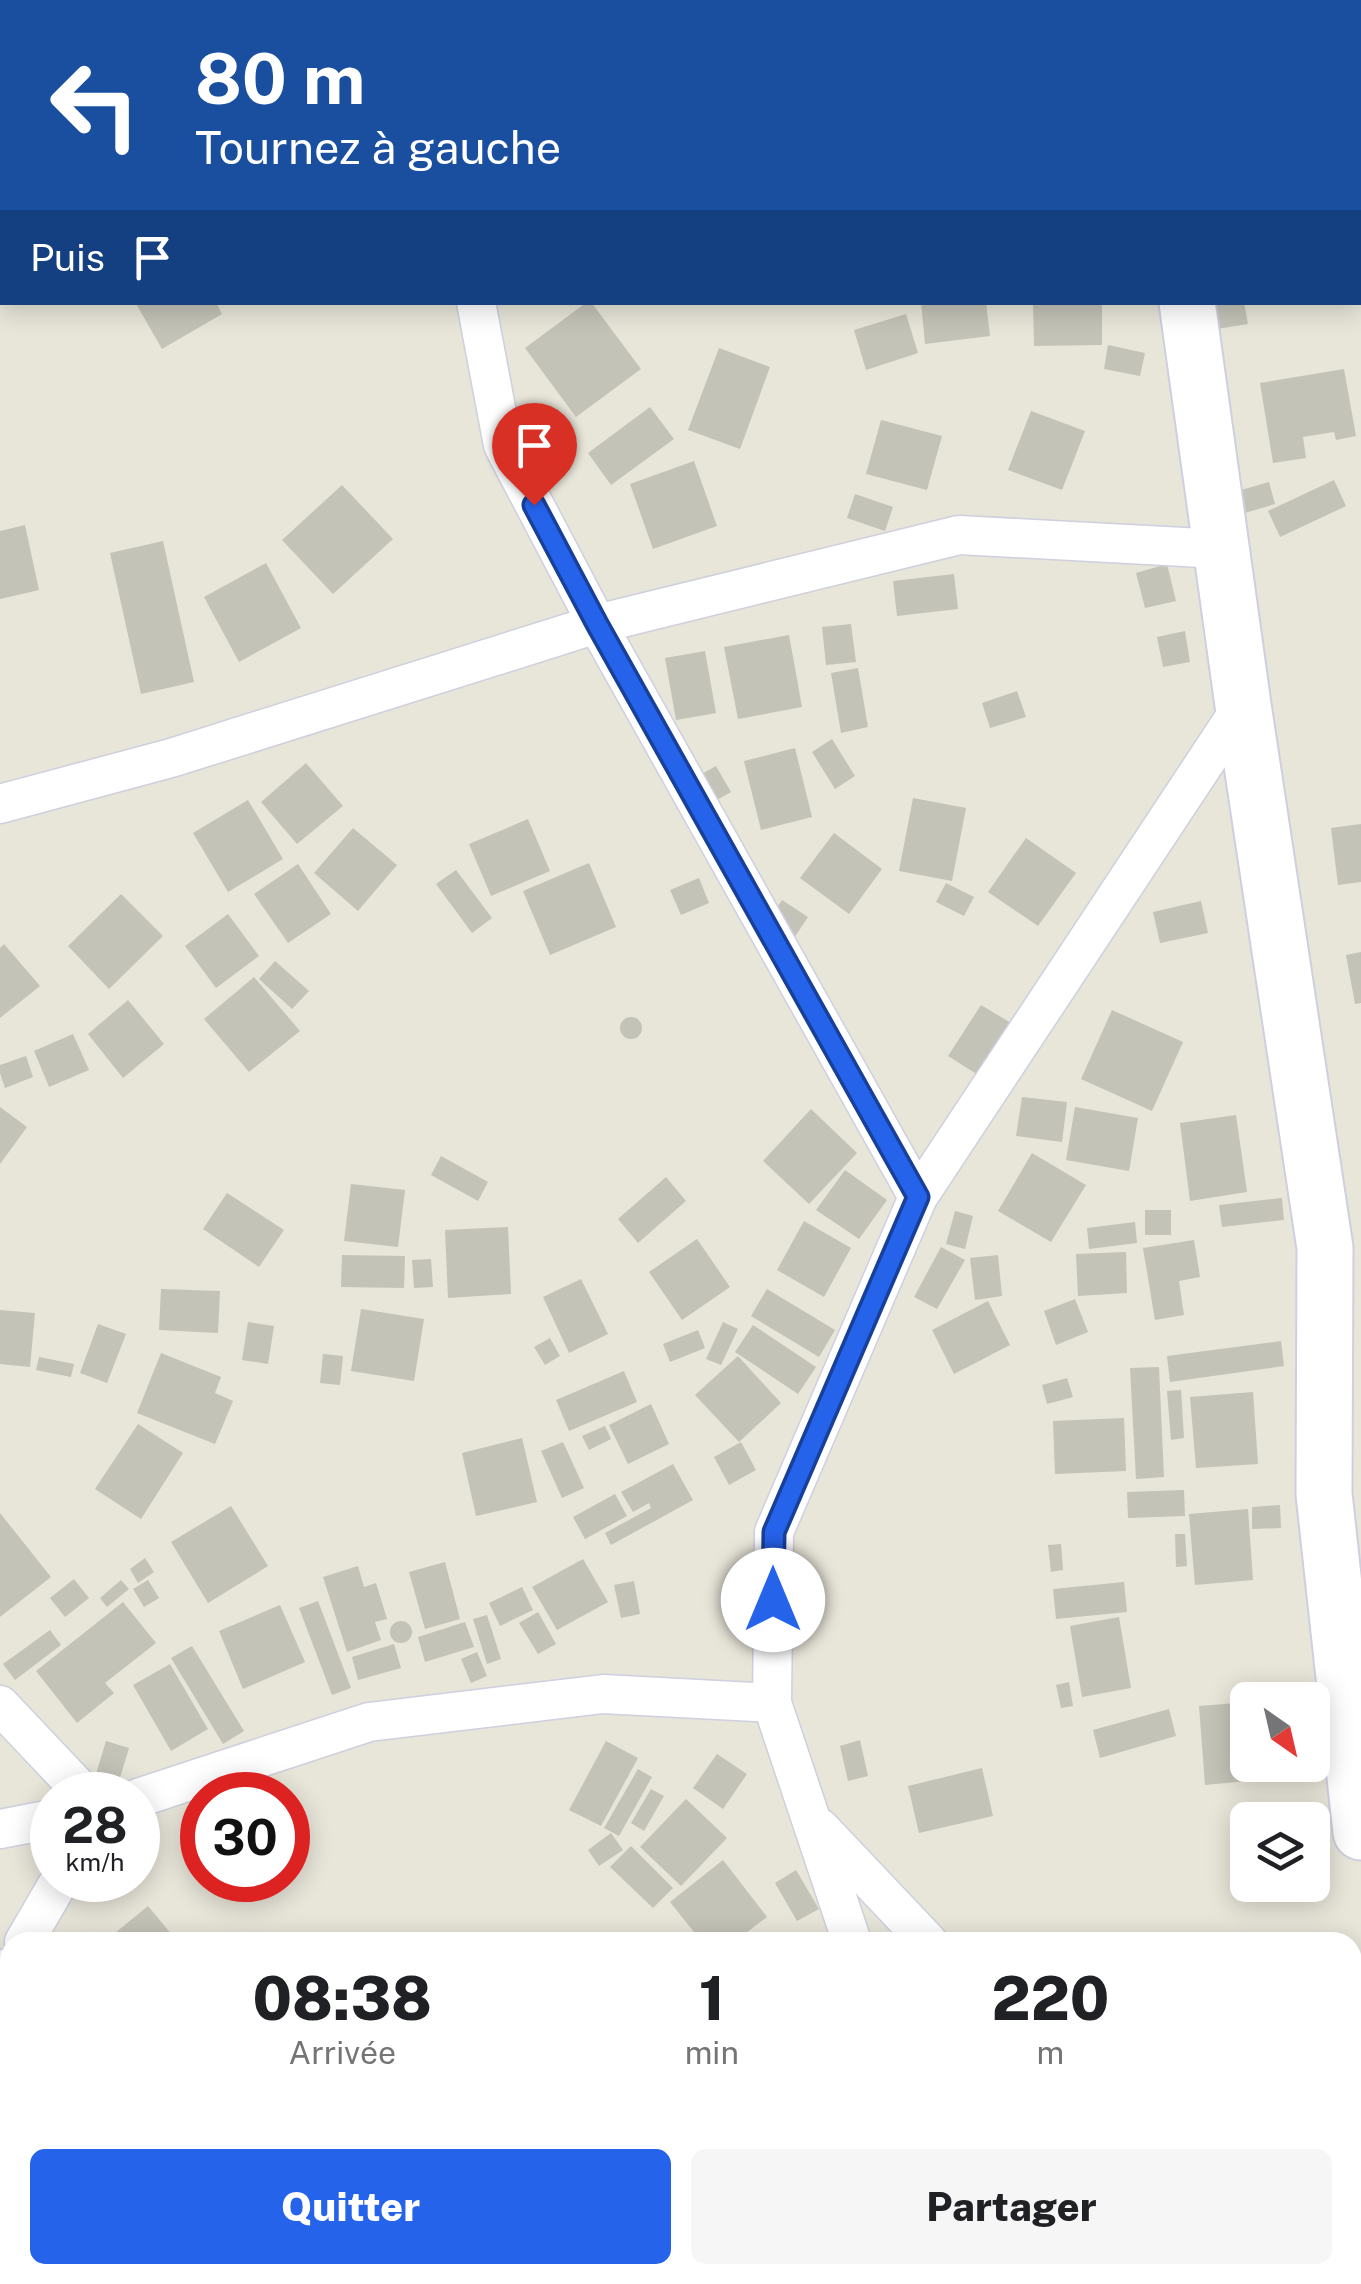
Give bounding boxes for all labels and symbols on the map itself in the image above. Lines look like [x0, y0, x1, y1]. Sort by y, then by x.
pin [492, 403, 577, 506]
position arrow [721, 1548, 825, 1652]
north arrow [1230, 1682, 1330, 1782]
speed limit sign: 30 [180, 1772, 310, 1902]

